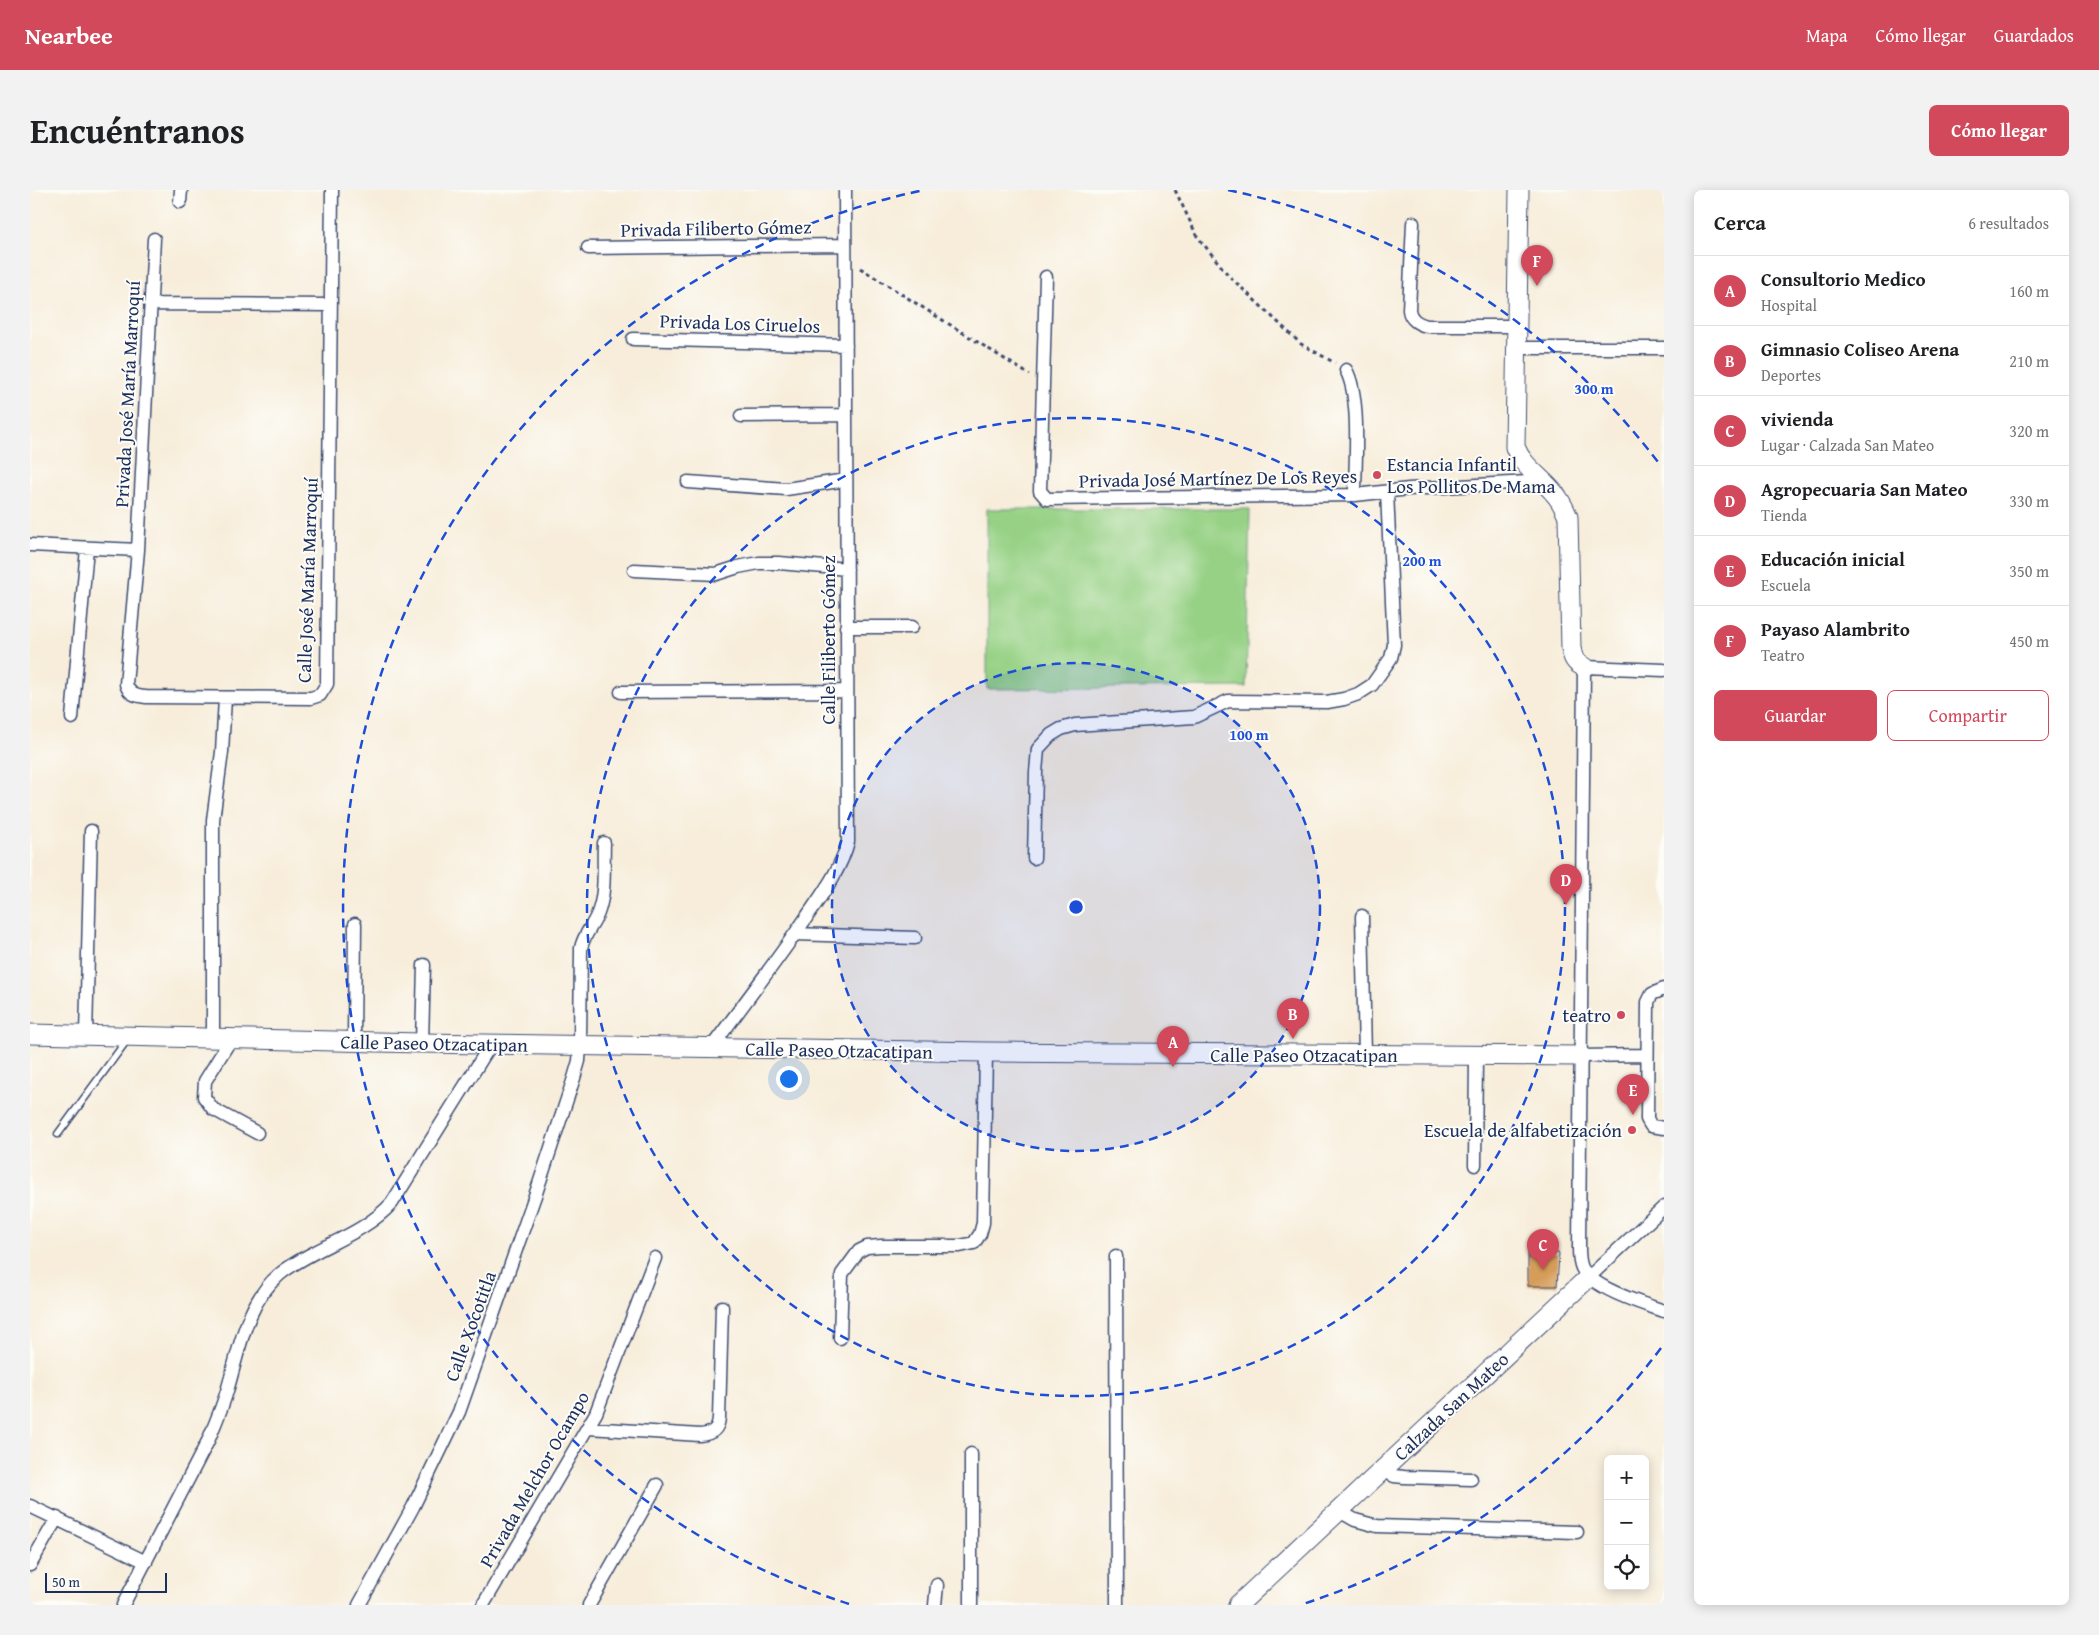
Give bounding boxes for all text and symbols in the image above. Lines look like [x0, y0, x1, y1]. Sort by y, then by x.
text: Nearbee [25, 18, 113, 53]
text: Mapa [1806, 22, 1848, 49]
text: Cómo llegar [1876, 22, 1966, 49]
text: Guardados [1994, 22, 2074, 49]
text: Encuéntranos [30, 105, 245, 156]
button: Cómo llegar [1929, 105, 2069, 156]
text: Cerca [1714, 207, 1766, 238]
text: 6 resultados [1968, 211, 2049, 235]
street label: Privada Filiberto Gómez [620, 212, 812, 244]
pin: F [1521, 245, 1553, 286]
text: Consultorio Medico [1761, 265, 1926, 293]
street label: Privada José María Marroquí [107, 279, 147, 508]
text: A [1725, 279, 1735, 303]
text: 160 m [2009, 279, 2049, 303]
text: Hospital [1761, 293, 1817, 317]
street label: Privada Los Ciruelos [659, 306, 821, 340]
text: Gimnasio Coliseo Arena [1761, 335, 1959, 363]
text: B [1725, 349, 1735, 373]
text: 210 m [2009, 349, 2049, 373]
text: Deportes [1761, 363, 1821, 387]
text: 300 m [1574, 378, 1614, 399]
text: vivienda [1761, 405, 1833, 433]
text: C [1725, 419, 1735, 443]
text: 320 m [2009, 419, 2049, 443]
text: Lugar · Calzada San Mateo [1761, 433, 1934, 457]
place label: Estancia Infantil Los Pollitos De Mama [1387, 450, 1555, 500]
street label: Privada José Martínez De Los Reyes [1079, 462, 1357, 494]
marker: Estancia Infantil Los Pollitos De Mama [1371, 469, 1383, 481]
text: Agropecuaria San Mateo [1761, 475, 1968, 503]
street label: Calle José María Marroquí [289, 476, 325, 683]
text: D [1725, 489, 1735, 513]
text: 330 m [2009, 489, 2049, 513]
text: Tienda [1761, 503, 1807, 527]
text: Educación inicial [1761, 545, 1905, 573]
text: 200 m [1402, 550, 1442, 571]
street label: Calle Filiberto Gómez [814, 555, 842, 725]
text: E [1726, 559, 1734, 583]
text: 350 m [2009, 559, 2049, 583]
text: Escuela [1761, 573, 1811, 597]
text: Payaso Alambrito [1761, 615, 1910, 643]
text: F [1726, 629, 1734, 653]
text: 450 m [2009, 629, 2049, 653]
text: Teatro [1761, 643, 1805, 667]
button: Guardar [1714, 690, 1877, 741]
button: Compartir [1887, 690, 2049, 741]
text: 100 m [1229, 724, 1269, 745]
pin: D [1550, 864, 1582, 905]
centre of rings [1067, 898, 1085, 916]
pin: B [1277, 998, 1309, 1039]
place label: teatro [1562, 1001, 1611, 1029]
marker: teatro [1615, 1009, 1627, 1021]
pin: A [1157, 1026, 1189, 1067]
street label: Calle Paseo Otzacatipan [340, 1027, 528, 1059]
street label: Calle Paseo Otzacatipan [745, 1034, 933, 1066]
street label: Calle Paseo Otzacatipan [1210, 1041, 1398, 1069]
your location [776, 1066, 802, 1092]
pin: E [1617, 1074, 1649, 1115]
place label: Escuela de alfabetización [1424, 1116, 1622, 1144]
marker: Escuela de alfabetización [1626, 1124, 1638, 1136]
pin: C [1527, 1229, 1559, 1270]
street label: Calle Xocotitla [437, 1267, 503, 1385]
street label: Calzada San Mateo [1387, 1345, 1515, 1467]
street label: Privada Melchor Ocampo [472, 1386, 596, 1572]
map controls [1604, 1455, 1649, 1590]
button: + [1604, 1455, 1649, 1500]
button: − [1604, 1500, 1649, 1545]
button: locate [1604, 1545, 1649, 1590]
scale bar [45, 1570, 168, 1593]
text: 50 m [52, 1572, 80, 1592]

